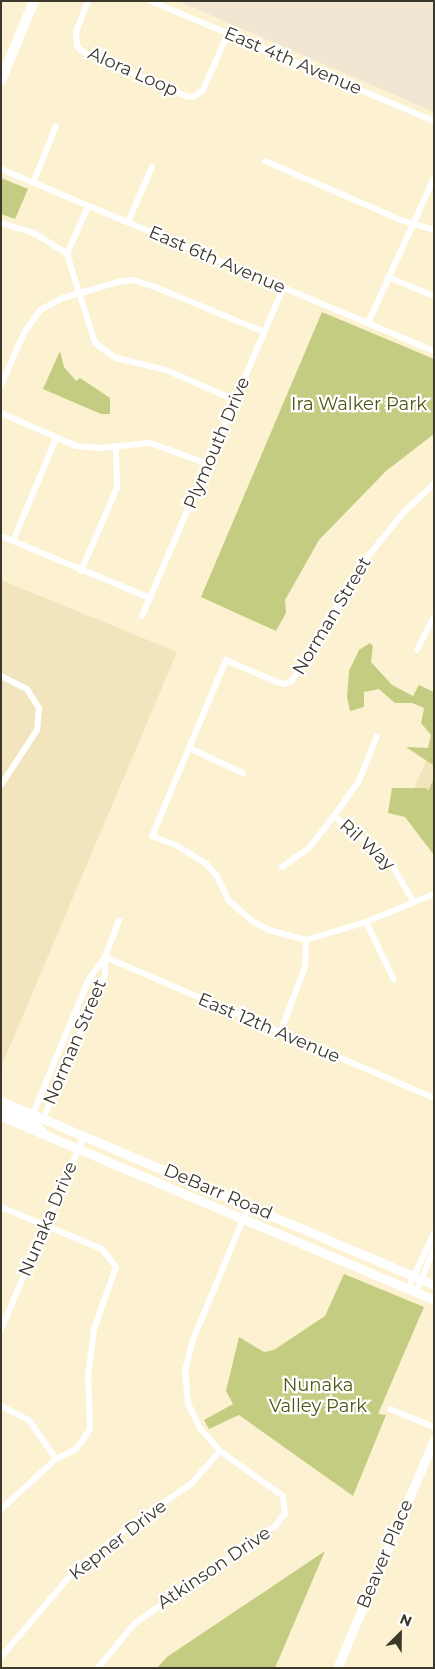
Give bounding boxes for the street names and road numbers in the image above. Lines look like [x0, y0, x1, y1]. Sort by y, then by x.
street label: East 4th Avenue [221, 22, 365, 100]
street label: Alora Loop [85, 43, 181, 101]
street label: East 6th Avenue [145, 221, 289, 299]
street label: Plymouth Drive [179, 374, 255, 512]
street label: Norman Street [288, 553, 376, 679]
street label: Ril Way [335, 815, 399, 875]
street label: Norman Street [39, 976, 111, 1108]
street label: East 12th Avenue [195, 988, 343, 1068]
street label: Nunaka Drive [14, 1158, 82, 1280]
street label: DeBarr Road [160, 1159, 276, 1225]
street label: Kepner Drive [65, 1495, 171, 1585]
street label: Beaver Place [352, 1496, 418, 1612]
street label: Atkinson Drive [153, 1522, 275, 1614]

